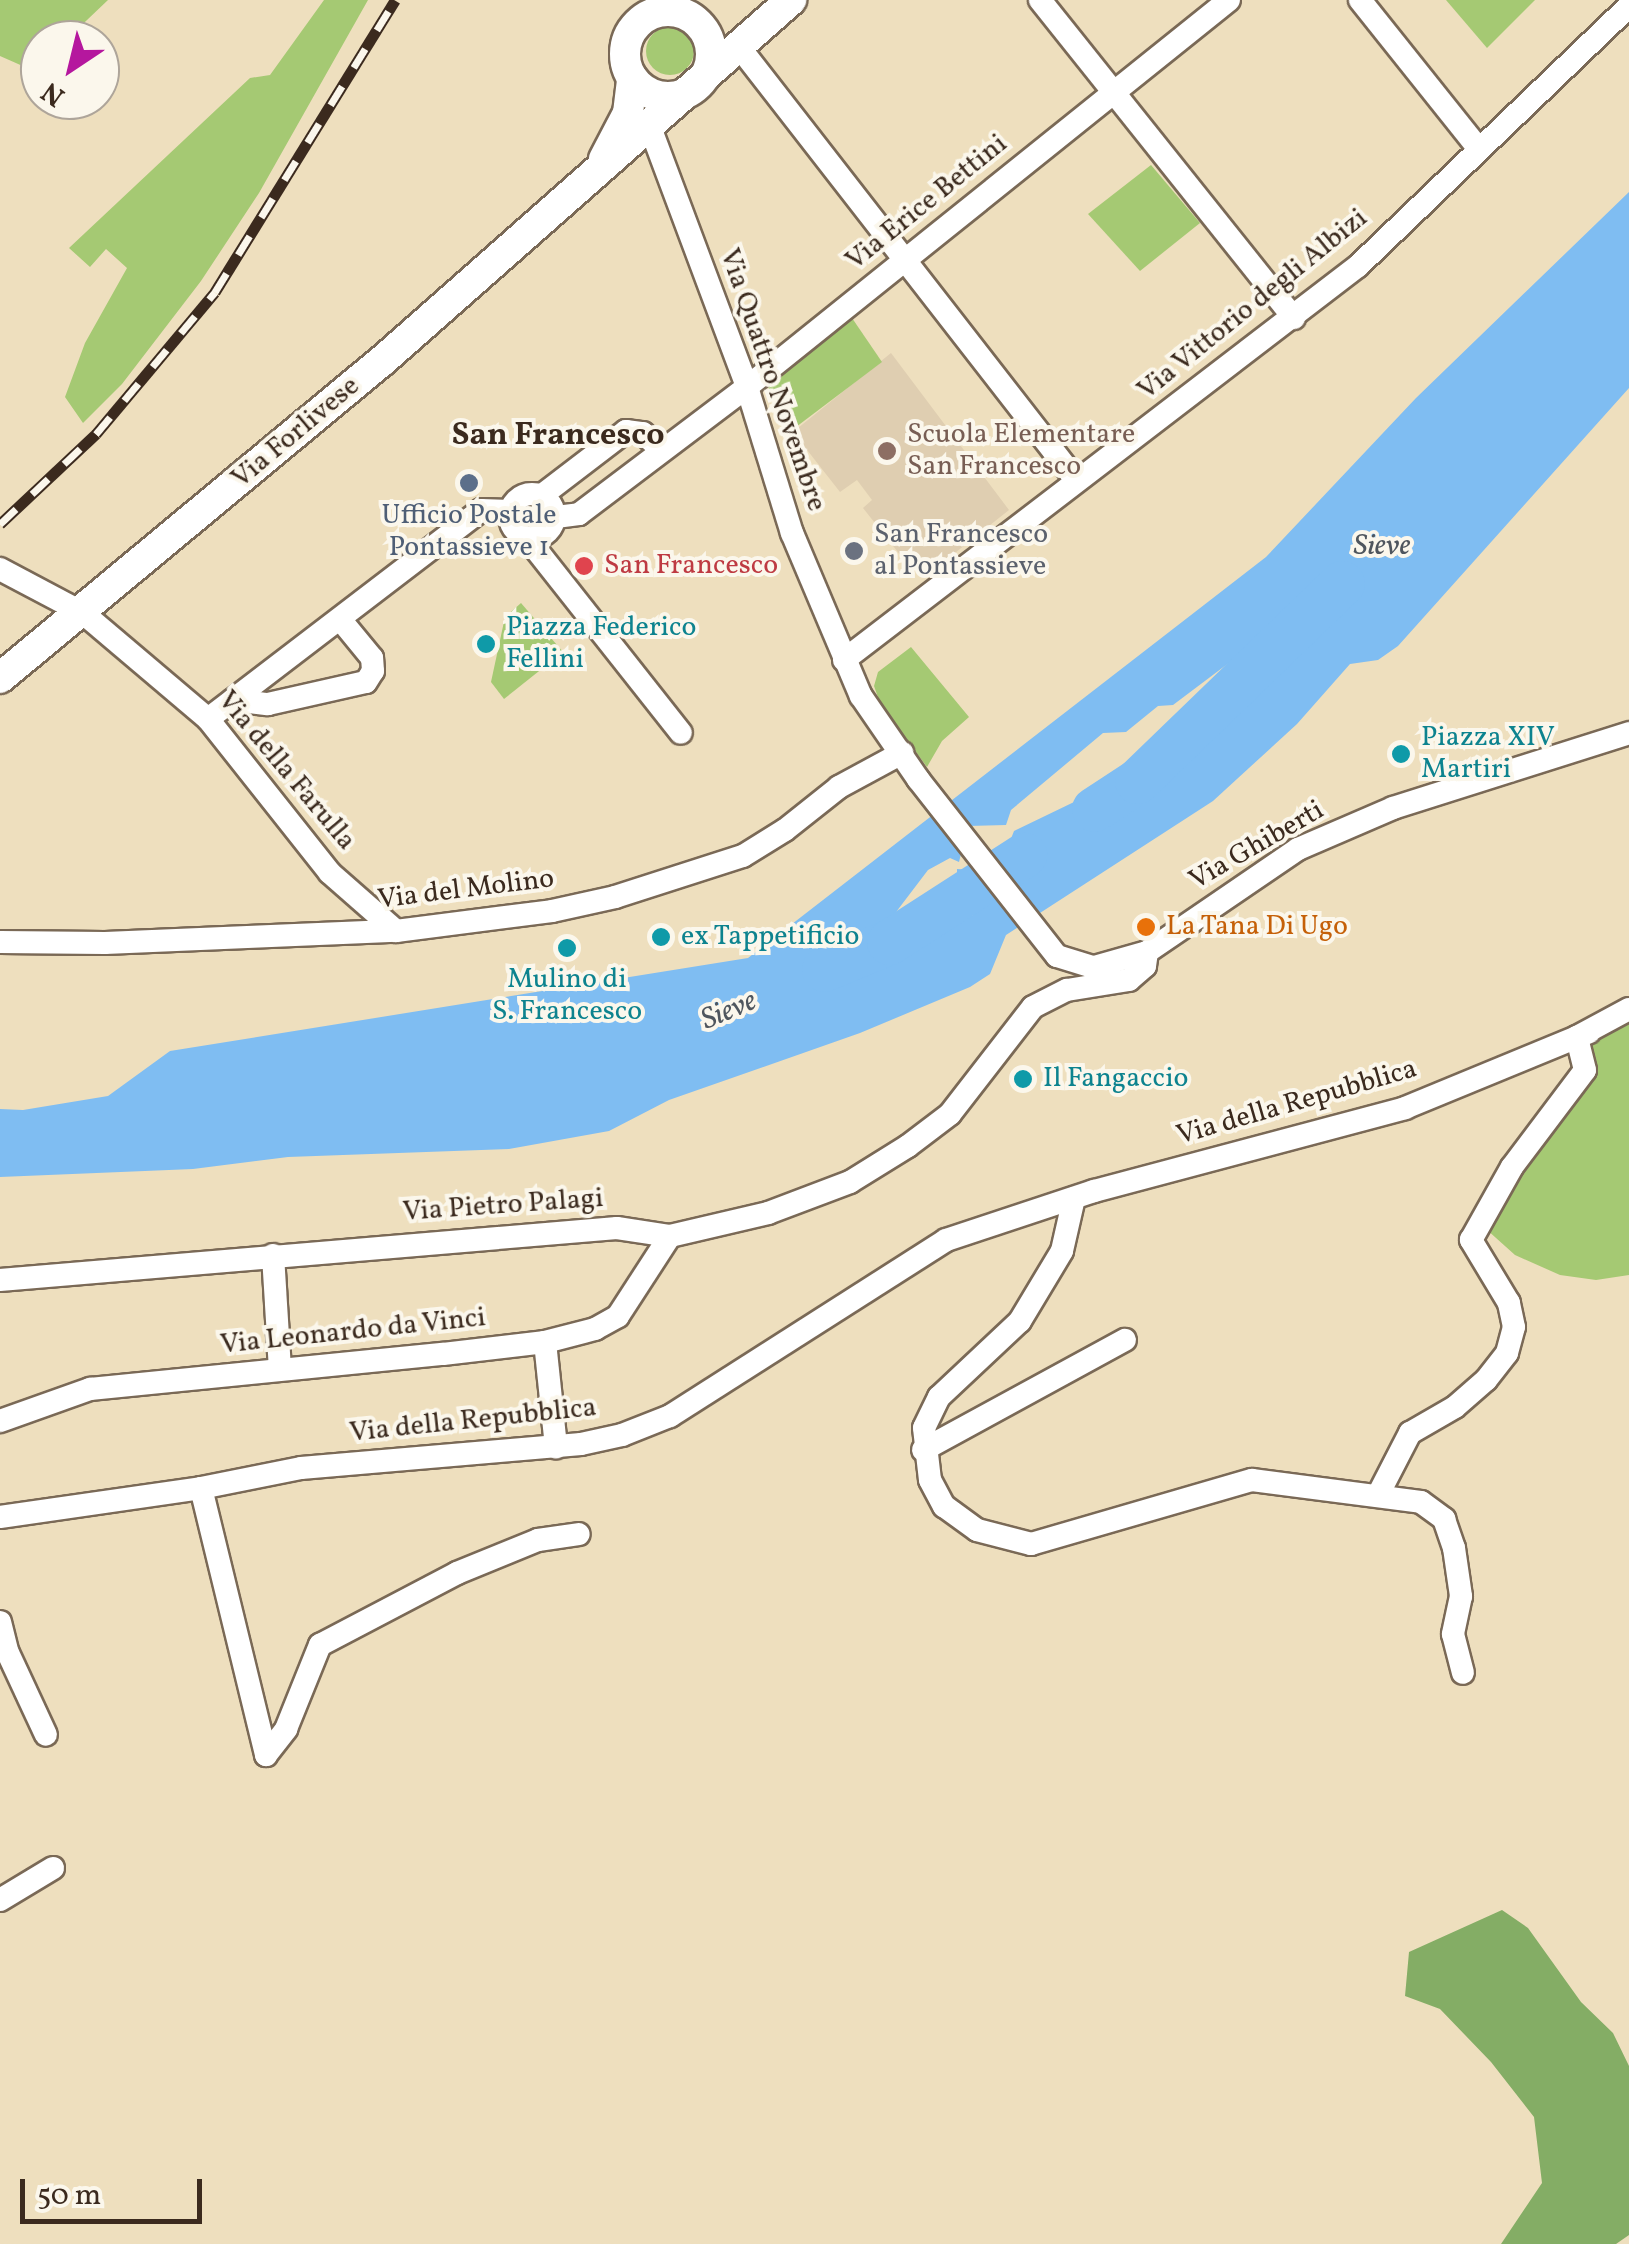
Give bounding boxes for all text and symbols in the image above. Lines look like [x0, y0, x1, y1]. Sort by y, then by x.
north arrow [20, 20, 120, 120]
text: N [34, 72, 73, 115]
street label: Via Erice Bettini [840, 128, 1014, 278]
street label: Via Vittorio degli Albizi [1131, 202, 1375, 408]
street label: Via Quattro Novembre [711, 244, 833, 516]
street label: Via Forlivese [225, 370, 367, 496]
district label: San Francesco [452, 417, 664, 455]
place label: Scuola Elementare San Francesco [907, 418, 1135, 484]
marker: Scuola Elementare San Francesco [876, 440, 898, 462]
marker: Ufficio Postale Pontassieve 1 [458, 472, 480, 494]
place label: Ufficio Postale Pontassieve 1 [382, 499, 556, 565]
place label: San Francesco al Pontassieve [874, 518, 1048, 584]
water label: Sieve [1354, 528, 1410, 564]
marker: San Francesco al Pontassieve [843, 540, 865, 562]
place label: San Francesco [604, 549, 778, 583]
marker: San Francesco [573, 555, 595, 577]
place label: Piazza Federico Fellini [506, 611, 696, 677]
marker: Piazza Federico Fellini [475, 633, 497, 655]
street label: Via della Farulla [210, 685, 362, 857]
place label: Piazza XIV Martiri [1421, 721, 1555, 787]
marker: Piazza XIV Martiri [1390, 743, 1412, 765]
street label: Via Ghiberti [1184, 794, 1330, 898]
street label: Via del Molino [376, 863, 556, 917]
place label: La Tana Di Ugo [1166, 910, 1349, 944]
marker: La Tana Di Ugo [1135, 916, 1157, 938]
place label: ex Tappetificio [681, 920, 860, 954]
marker: ex Tappetificio [650, 926, 672, 948]
marker: Mulino di S. Francesco [556, 937, 578, 959]
place label: Mulino di S. Francesco [492, 963, 642, 1029]
water label: Sieve [696, 983, 762, 1039]
street label: Via della Repubblica [1173, 1053, 1421, 1153]
place label: Il Fangaccio [1043, 1062, 1188, 1096]
marker: Il Fangaccio [1012, 1068, 1034, 1090]
street label: Via Pietro Palagi [402, 1182, 604, 1230]
street label: Via Leonardo da Vinci [218, 1301, 488, 1363]
street label: Via della Repubblica [348, 1391, 598, 1451]
scale bar [25, 2159, 208, 2221]
text: 50 m [37, 2175, 101, 2217]

